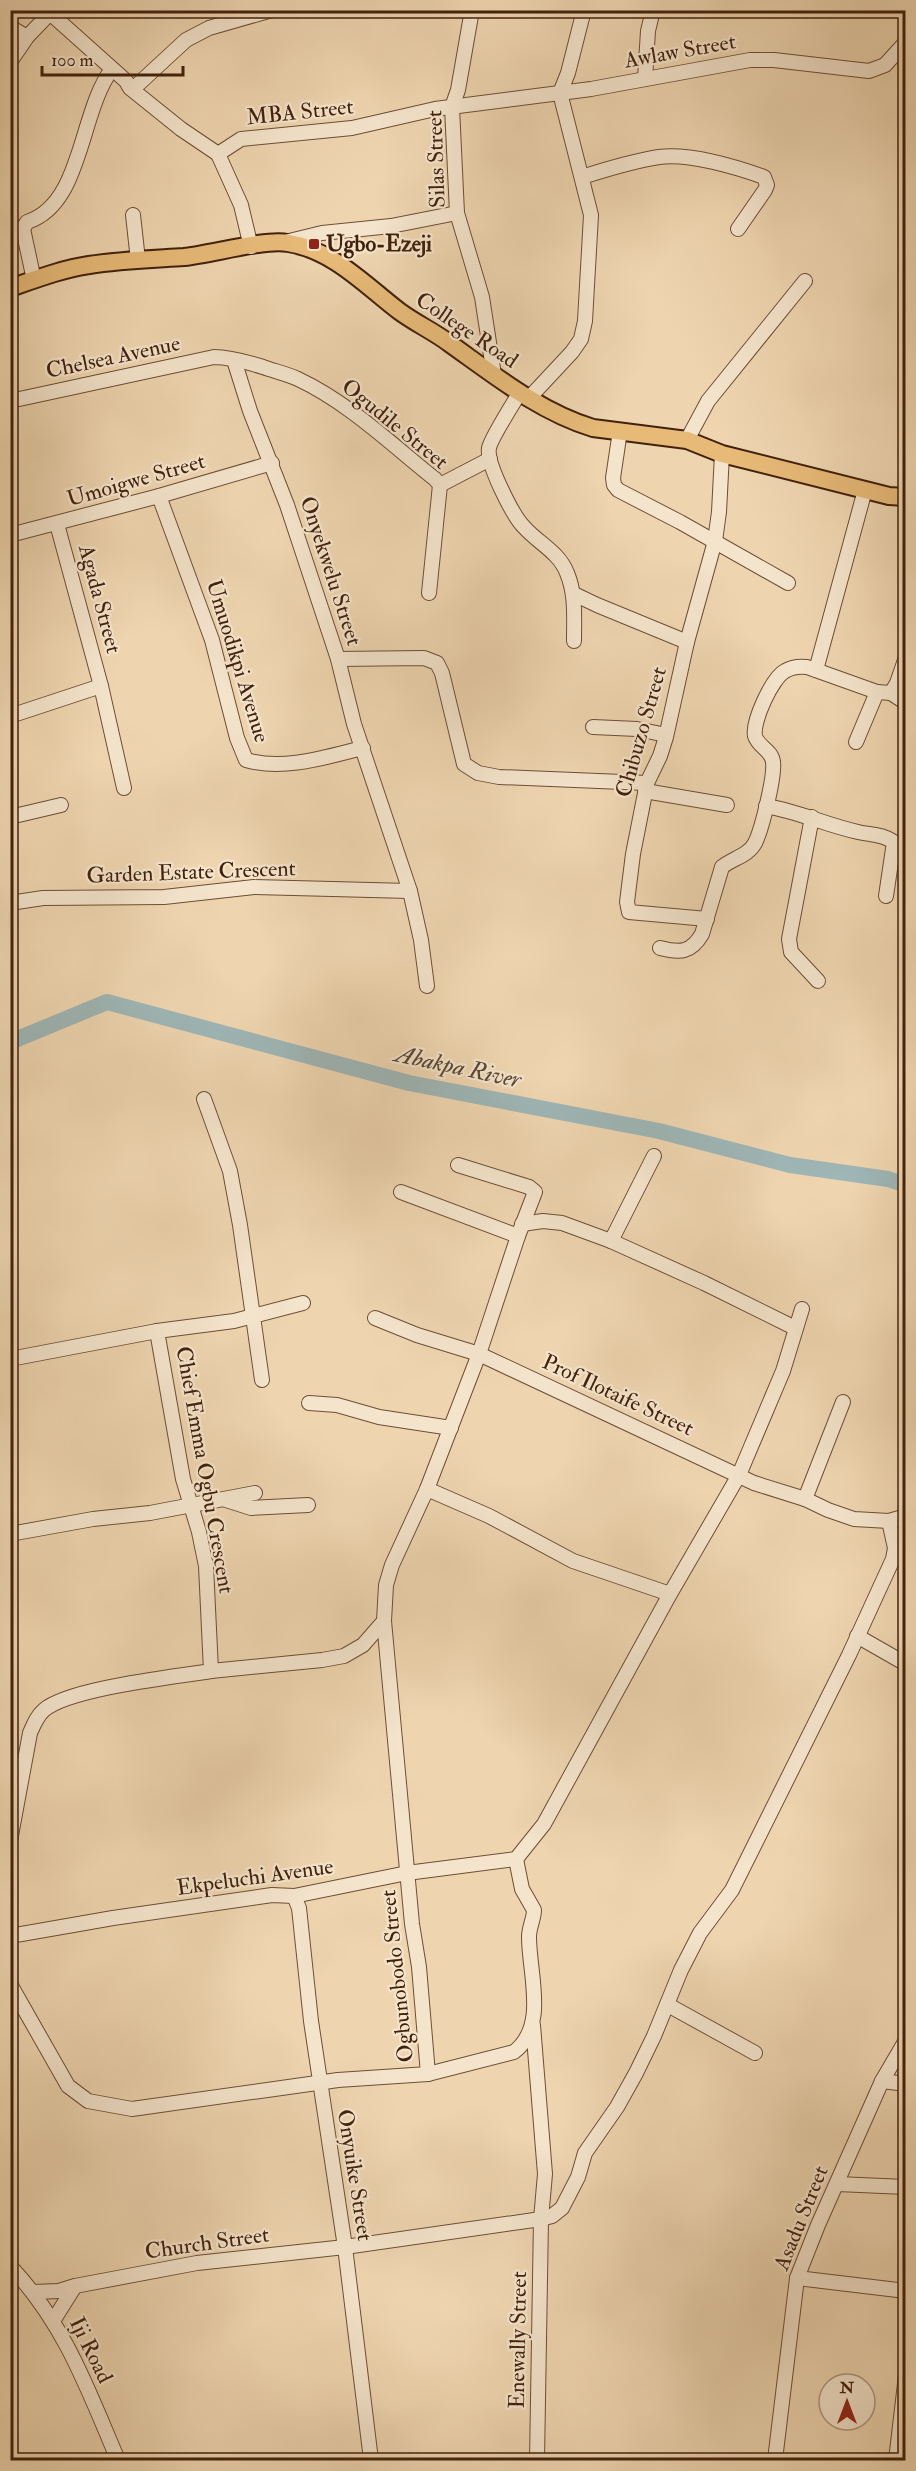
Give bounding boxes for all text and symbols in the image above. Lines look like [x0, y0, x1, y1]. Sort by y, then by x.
street label: Awlaw Street [621, 27, 738, 75]
scale bar [42, 39, 183, 77]
text: 100 m [51, 49, 94, 72]
street label: MBA Street [245, 92, 355, 132]
street label: Silas Street [420, 110, 452, 208]
place label: Ugbo-Ezeji [326, 230, 432, 259]
marker: Ugbo-Ezeji [307, 237, 321, 251]
street label: College Road [410, 286, 524, 375]
street label: Chelsea Avenue [43, 329, 183, 385]
street label: Ogudile Street [336, 372, 454, 476]
street label: Umoigwe Street [64, 447, 208, 513]
street label: Onyekwelu Street [294, 493, 368, 649]
street label: Agada Street [72, 541, 128, 656]
street label: Umuodikpi Avenue [199, 576, 276, 746]
street label: Chibuzo Street [609, 664, 673, 800]
street label: Garden Estate Crescent [86, 854, 296, 890]
water label: Abakpa River [389, 1038, 525, 1096]
street label: Chief Emma Ogbu Crescent [169, 1344, 241, 1596]
street label: Prof Ilotaife Street [538, 1348, 698, 1442]
street label: Ekpeluchi Avenue [175, 1852, 335, 1903]
street label: Ogbunobodo Street [374, 1888, 420, 2064]
street label: Onyuike Street [331, 2107, 379, 2243]
street label: Asadu Street [767, 2162, 835, 2275]
street label: Church Street [143, 2220, 271, 2266]
street label: Enewally Street [503, 2271, 533, 2409]
street label: Iji Road [63, 2312, 119, 2388]
north arrow [817, 2372, 877, 2432]
text: N [839, 2378, 855, 2398]

